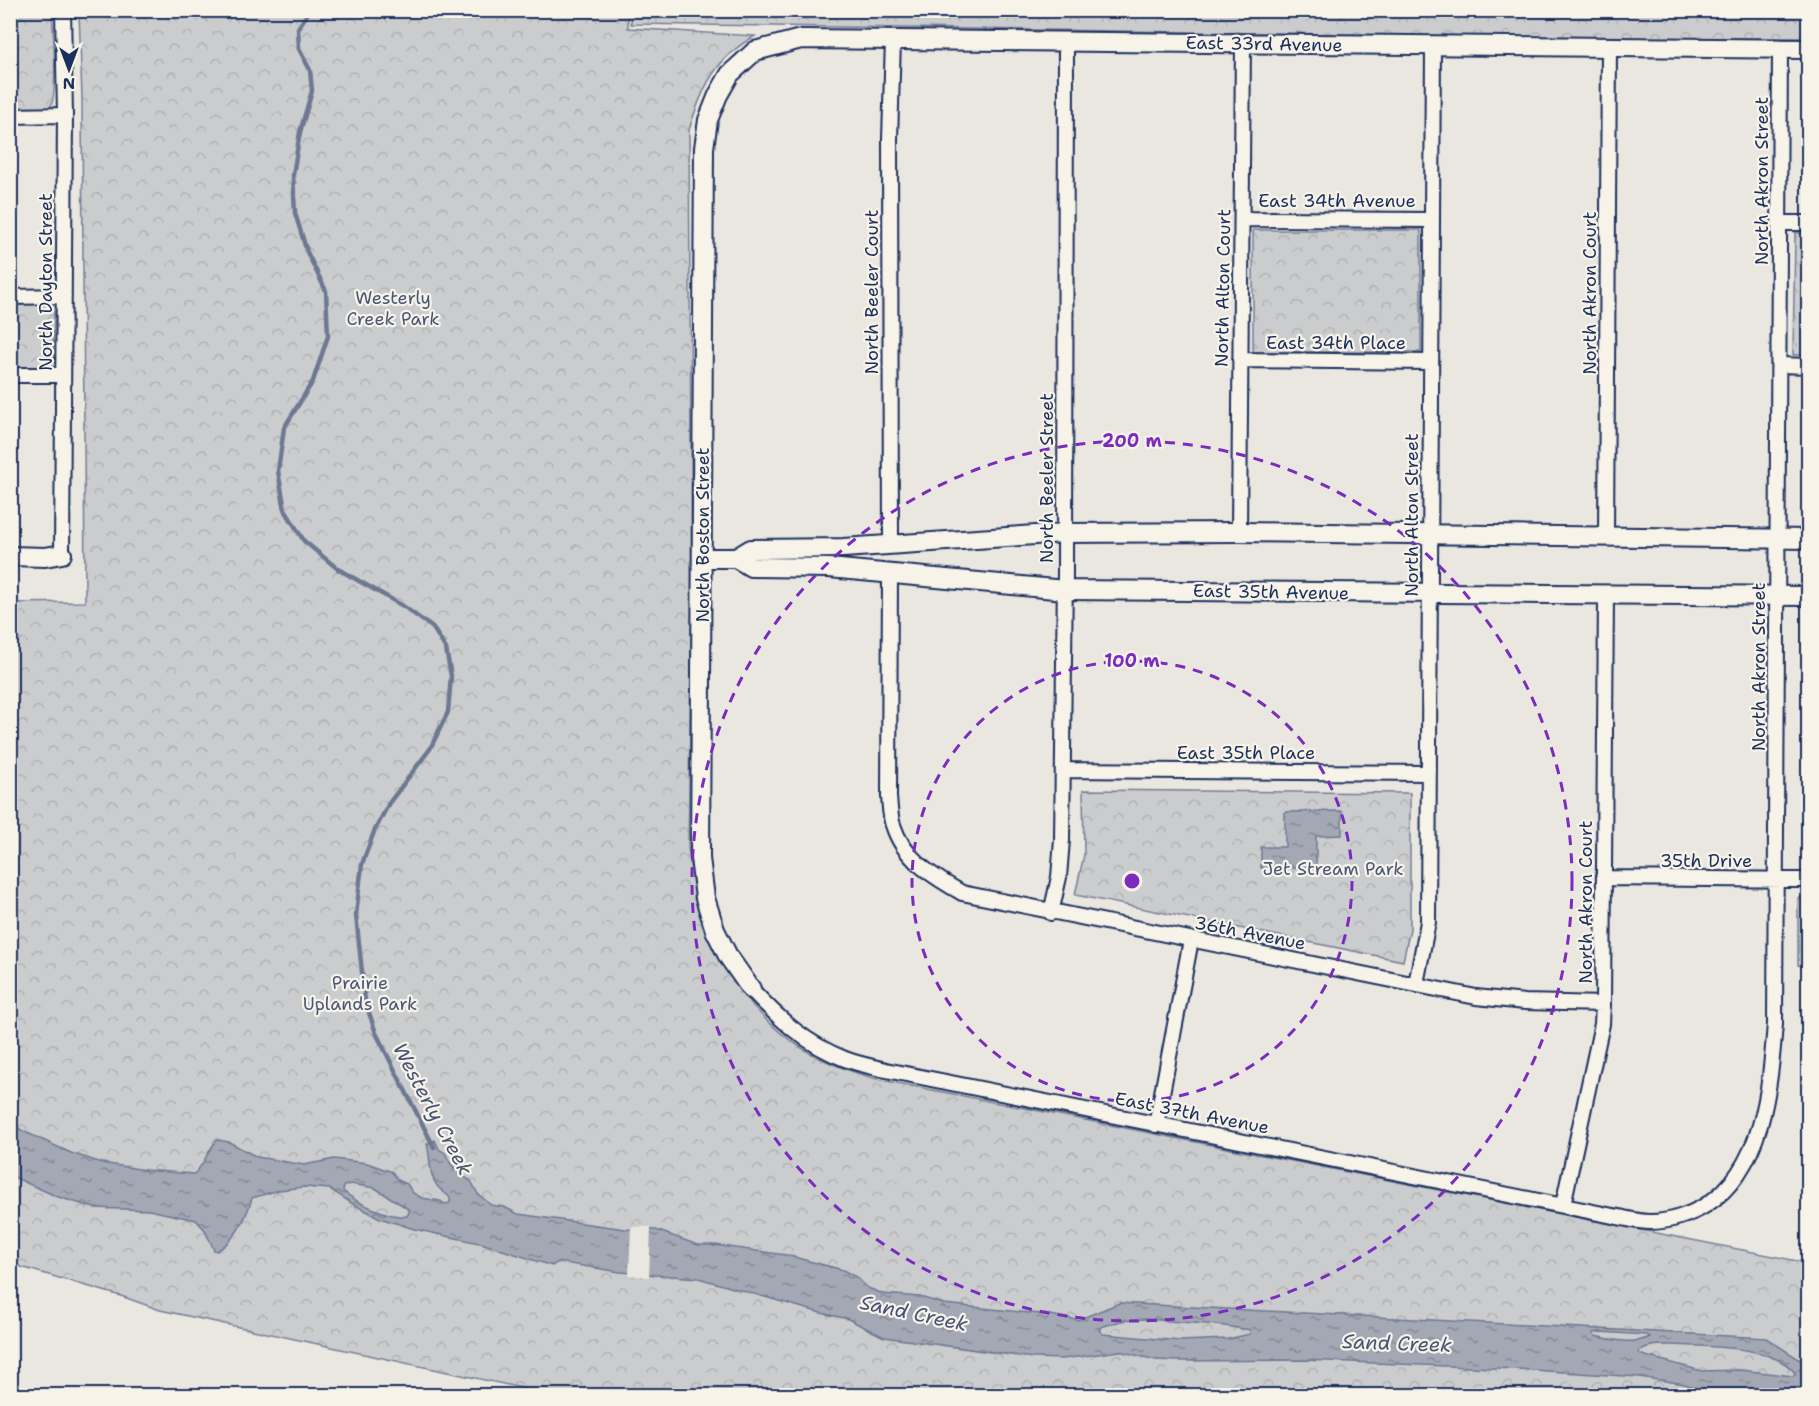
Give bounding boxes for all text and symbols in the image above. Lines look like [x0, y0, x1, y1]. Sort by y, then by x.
street label: East 33rd Avenue [1185, 31, 1343, 57]
north arrow [39, 39, 99, 99]
text: N [63, 73, 75, 94]
street label: North Akron Street [1750, 97, 1774, 265]
street label: East 34th Avenue [1258, 189, 1416, 213]
street label: North Dayton Street [34, 193, 58, 371]
street label: North Beeler Court [860, 209, 884, 375]
street label: North Alton Court [1210, 209, 1236, 367]
street label: North Akron Court [1578, 211, 1602, 375]
park label: Westerly Creek Park [346, 286, 440, 331]
street label: East 34th Place [1266, 331, 1406, 355]
street label: North Beeler Street [1035, 393, 1059, 563]
text: 200 m [1102, 429, 1163, 453]
street label: North Alton Street [1400, 433, 1424, 597]
street label: North Boston Street [691, 447, 715, 623]
street label: East 35th Avenue [1193, 579, 1349, 605]
street label: North Akron Street [1747, 583, 1771, 751]
text: 100 m [1104, 649, 1160, 673]
street label: East 35th Place [1177, 741, 1315, 765]
street label: North Akron Court [1574, 820, 1598, 984]
street label: 35th Drive [1660, 849, 1752, 873]
park label: Jet Stream Park [1262, 857, 1404, 881]
centre of rings [1122, 871, 1142, 891]
street label: 36th Avenue [1192, 910, 1308, 956]
park label: Prairie Uplands Park [303, 971, 417, 1016]
water label: Westerly Creek [387, 1038, 479, 1180]
street label: East 37th Avenue [1113, 1086, 1271, 1140]
water label: Sand Creek [858, 1289, 971, 1337]
water label: Sand Creek [1342, 1328, 1453, 1358]

